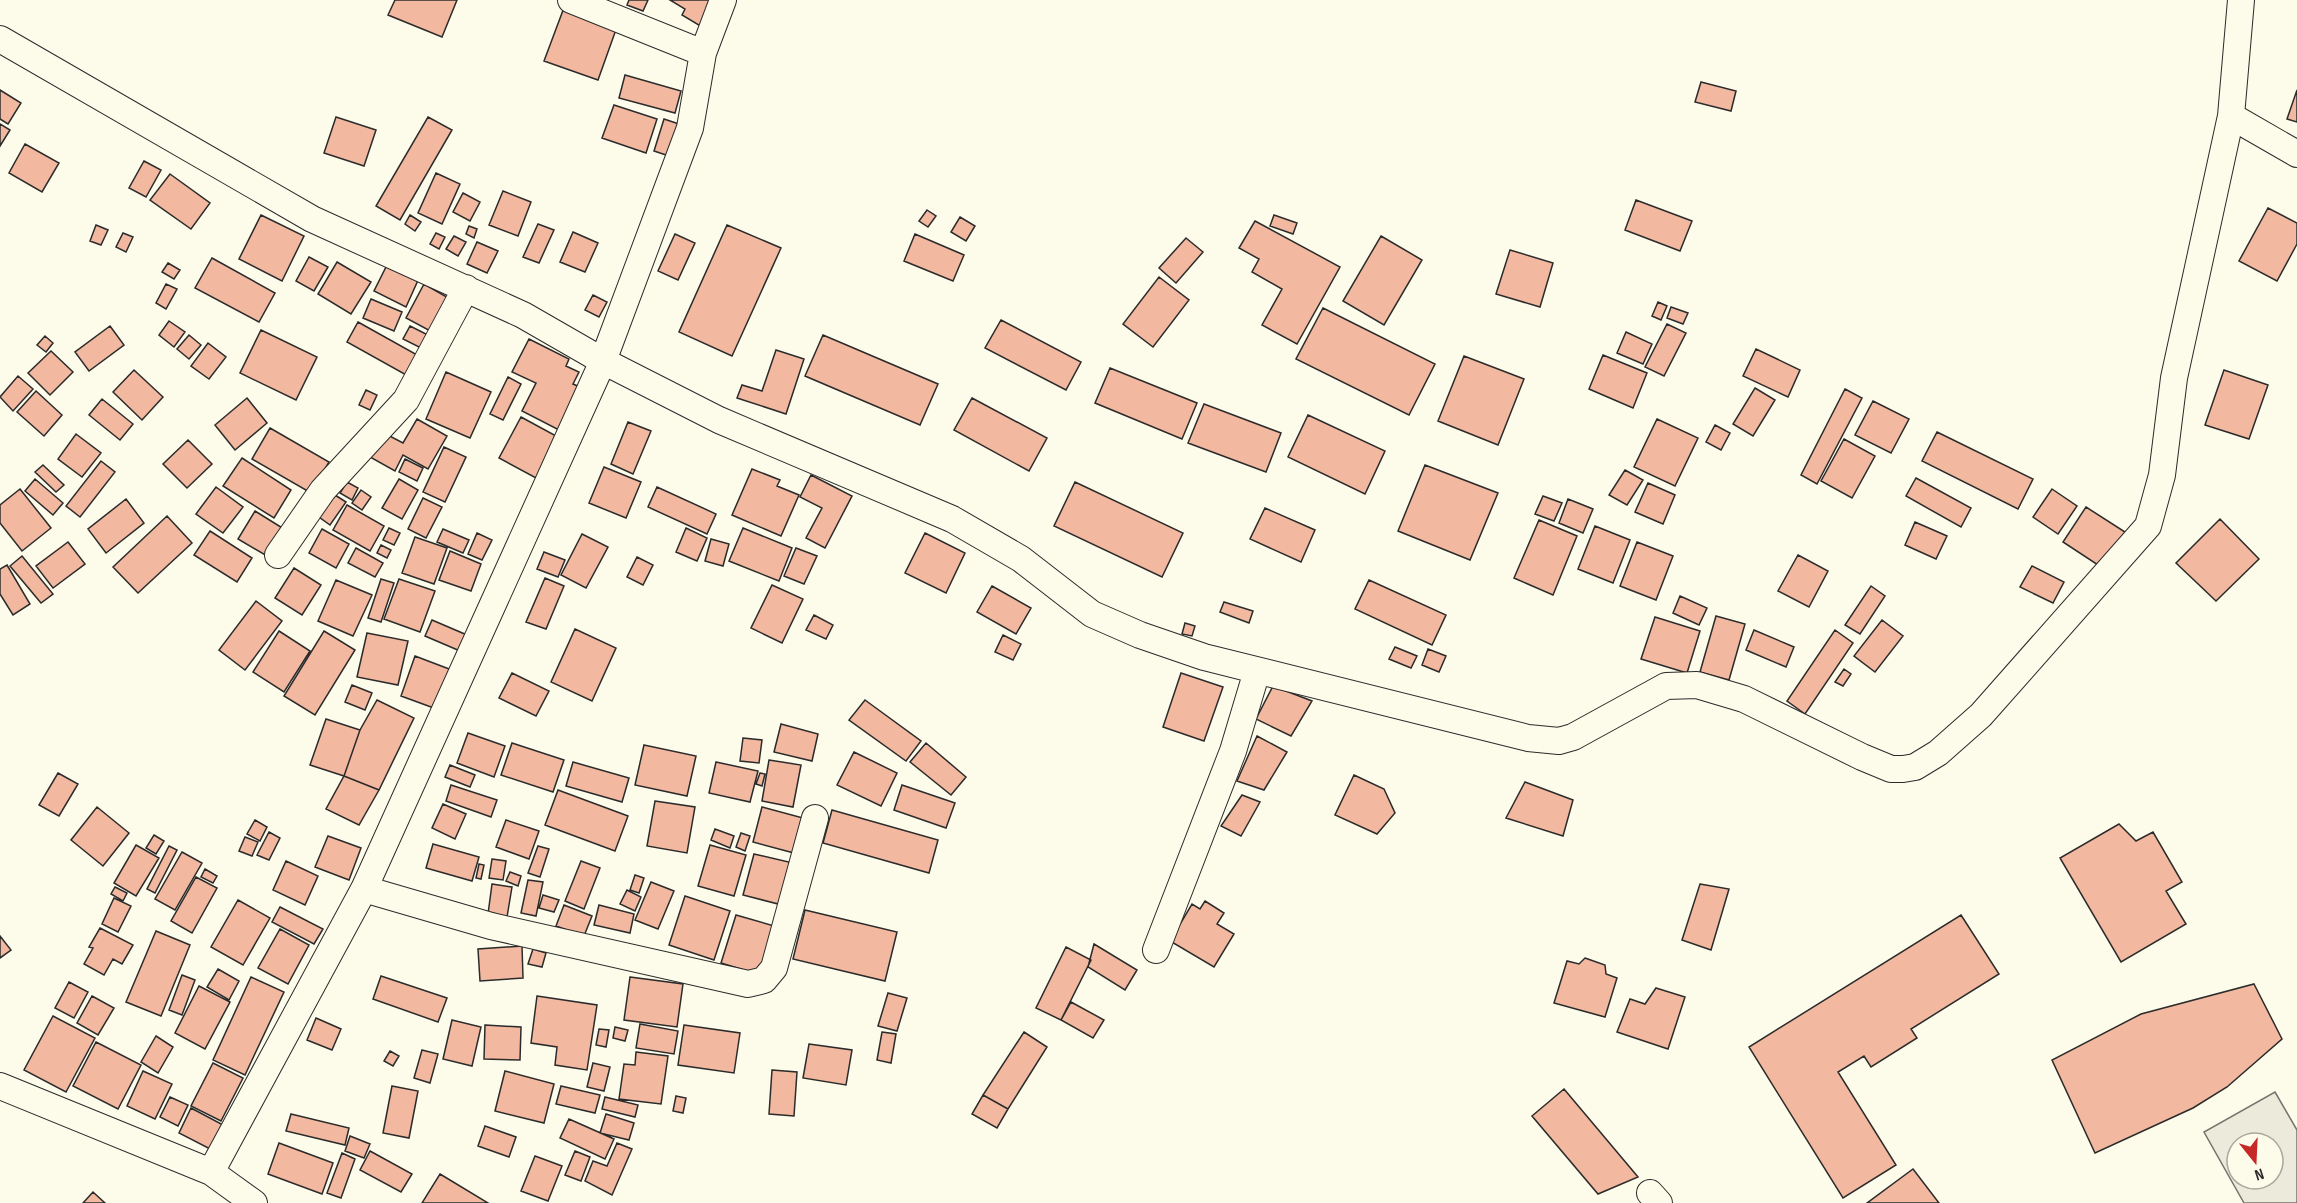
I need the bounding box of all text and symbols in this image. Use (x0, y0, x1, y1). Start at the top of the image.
north arrow (2225, 1131, 2285, 1191)
text: N (2252, 1163, 2266, 1184)

